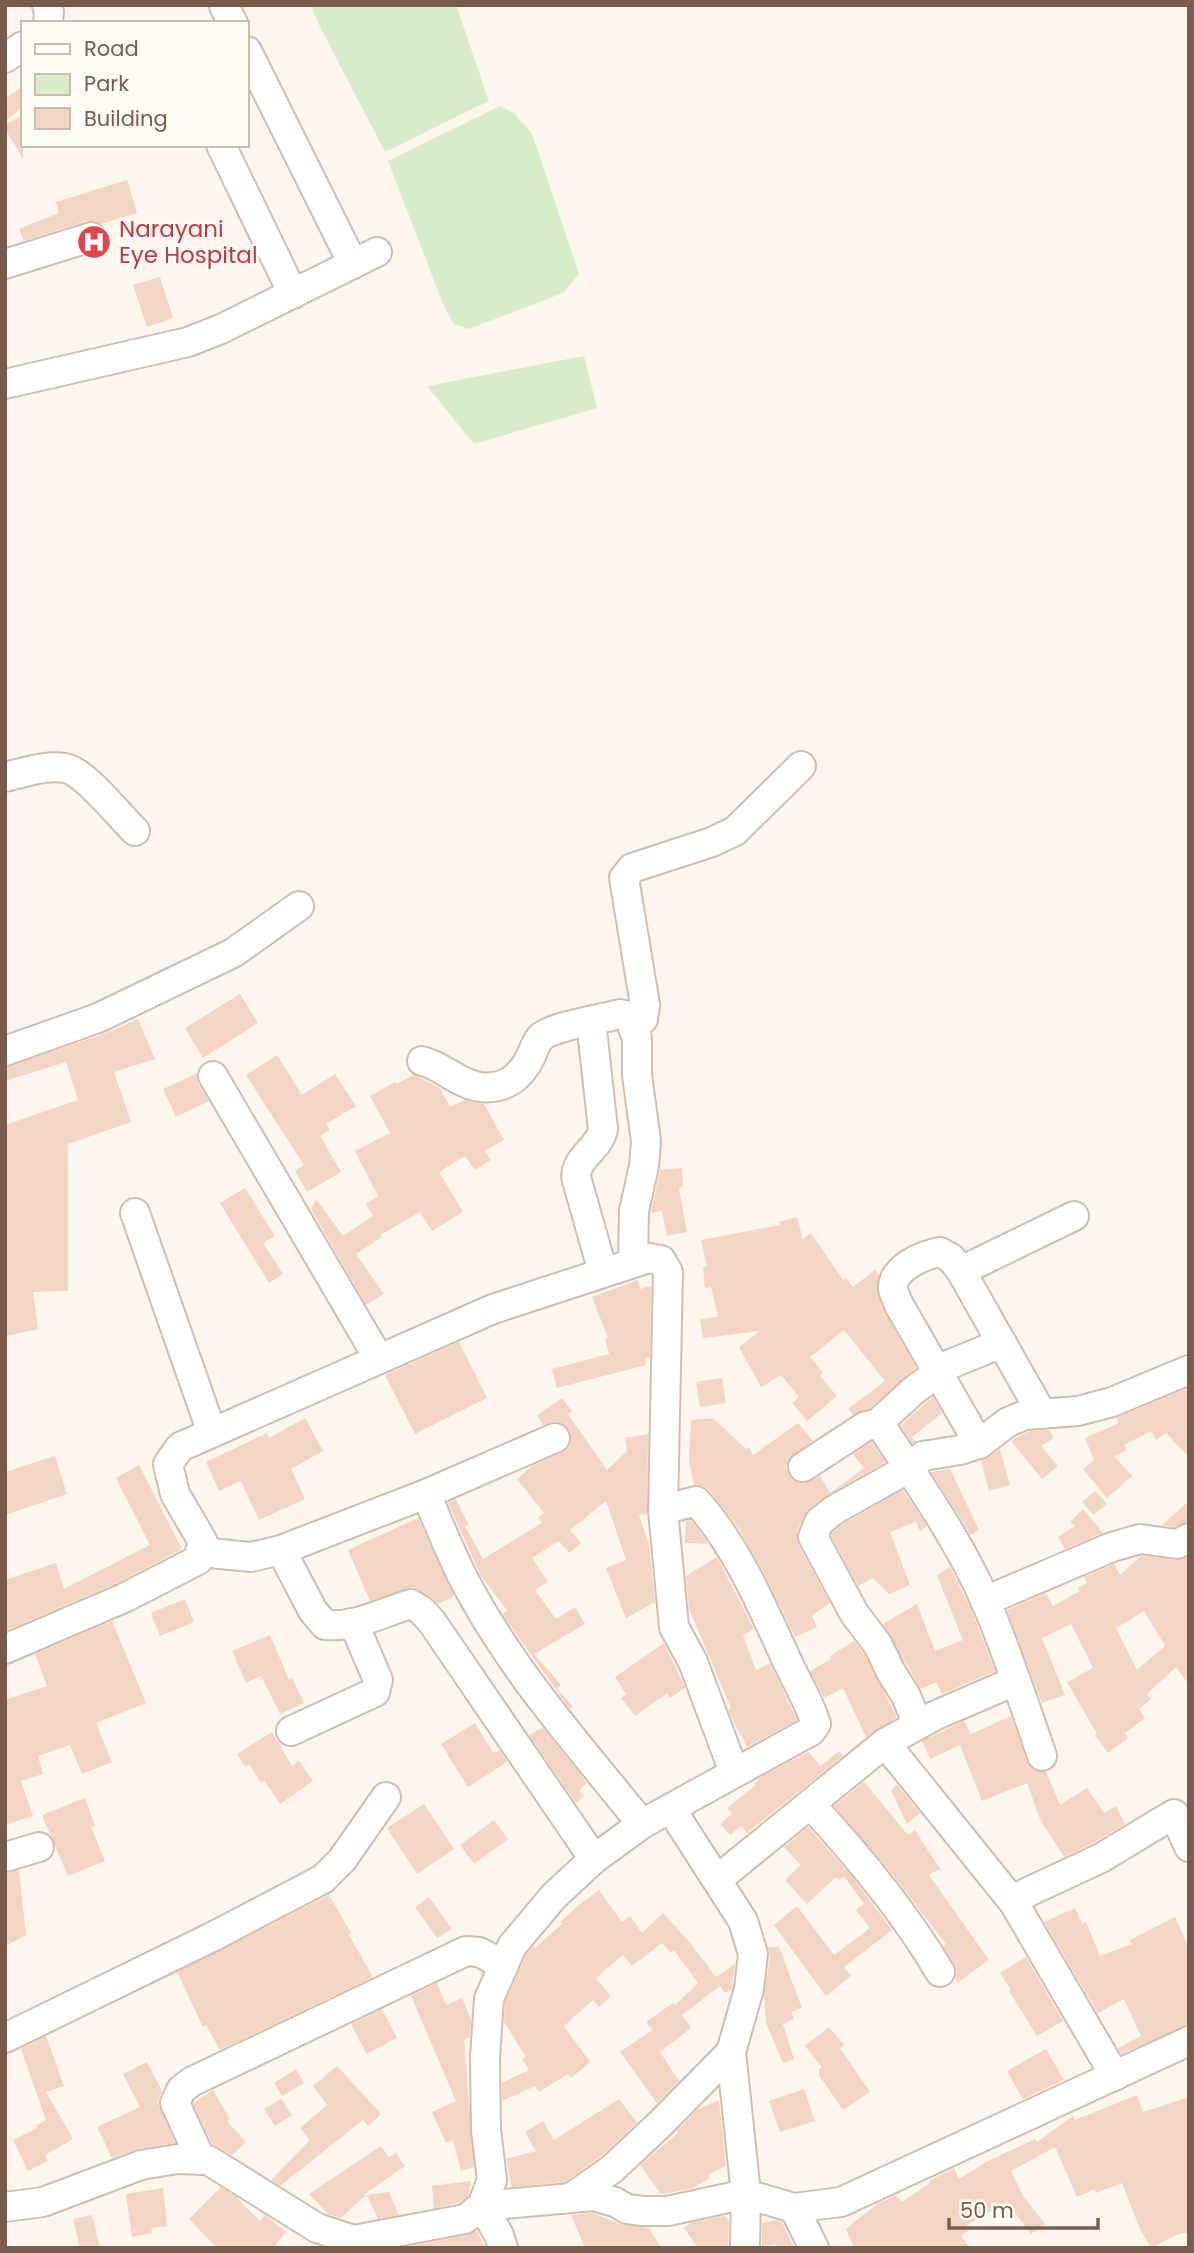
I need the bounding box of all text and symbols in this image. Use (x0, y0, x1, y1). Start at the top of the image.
legend (21, 21, 248, 147)
text: Road (84, 34, 139, 63)
text: Park (84, 69, 129, 98)
text: Building (84, 104, 168, 133)
place label: Narayani Eye Hospital (119, 213, 258, 271)
hospital icon: Narayani Eye Hospital (75, 223, 113, 261)
scale bar (949, 2186, 1098, 2230)
text: 50 m (960, 2196, 1014, 2225)

